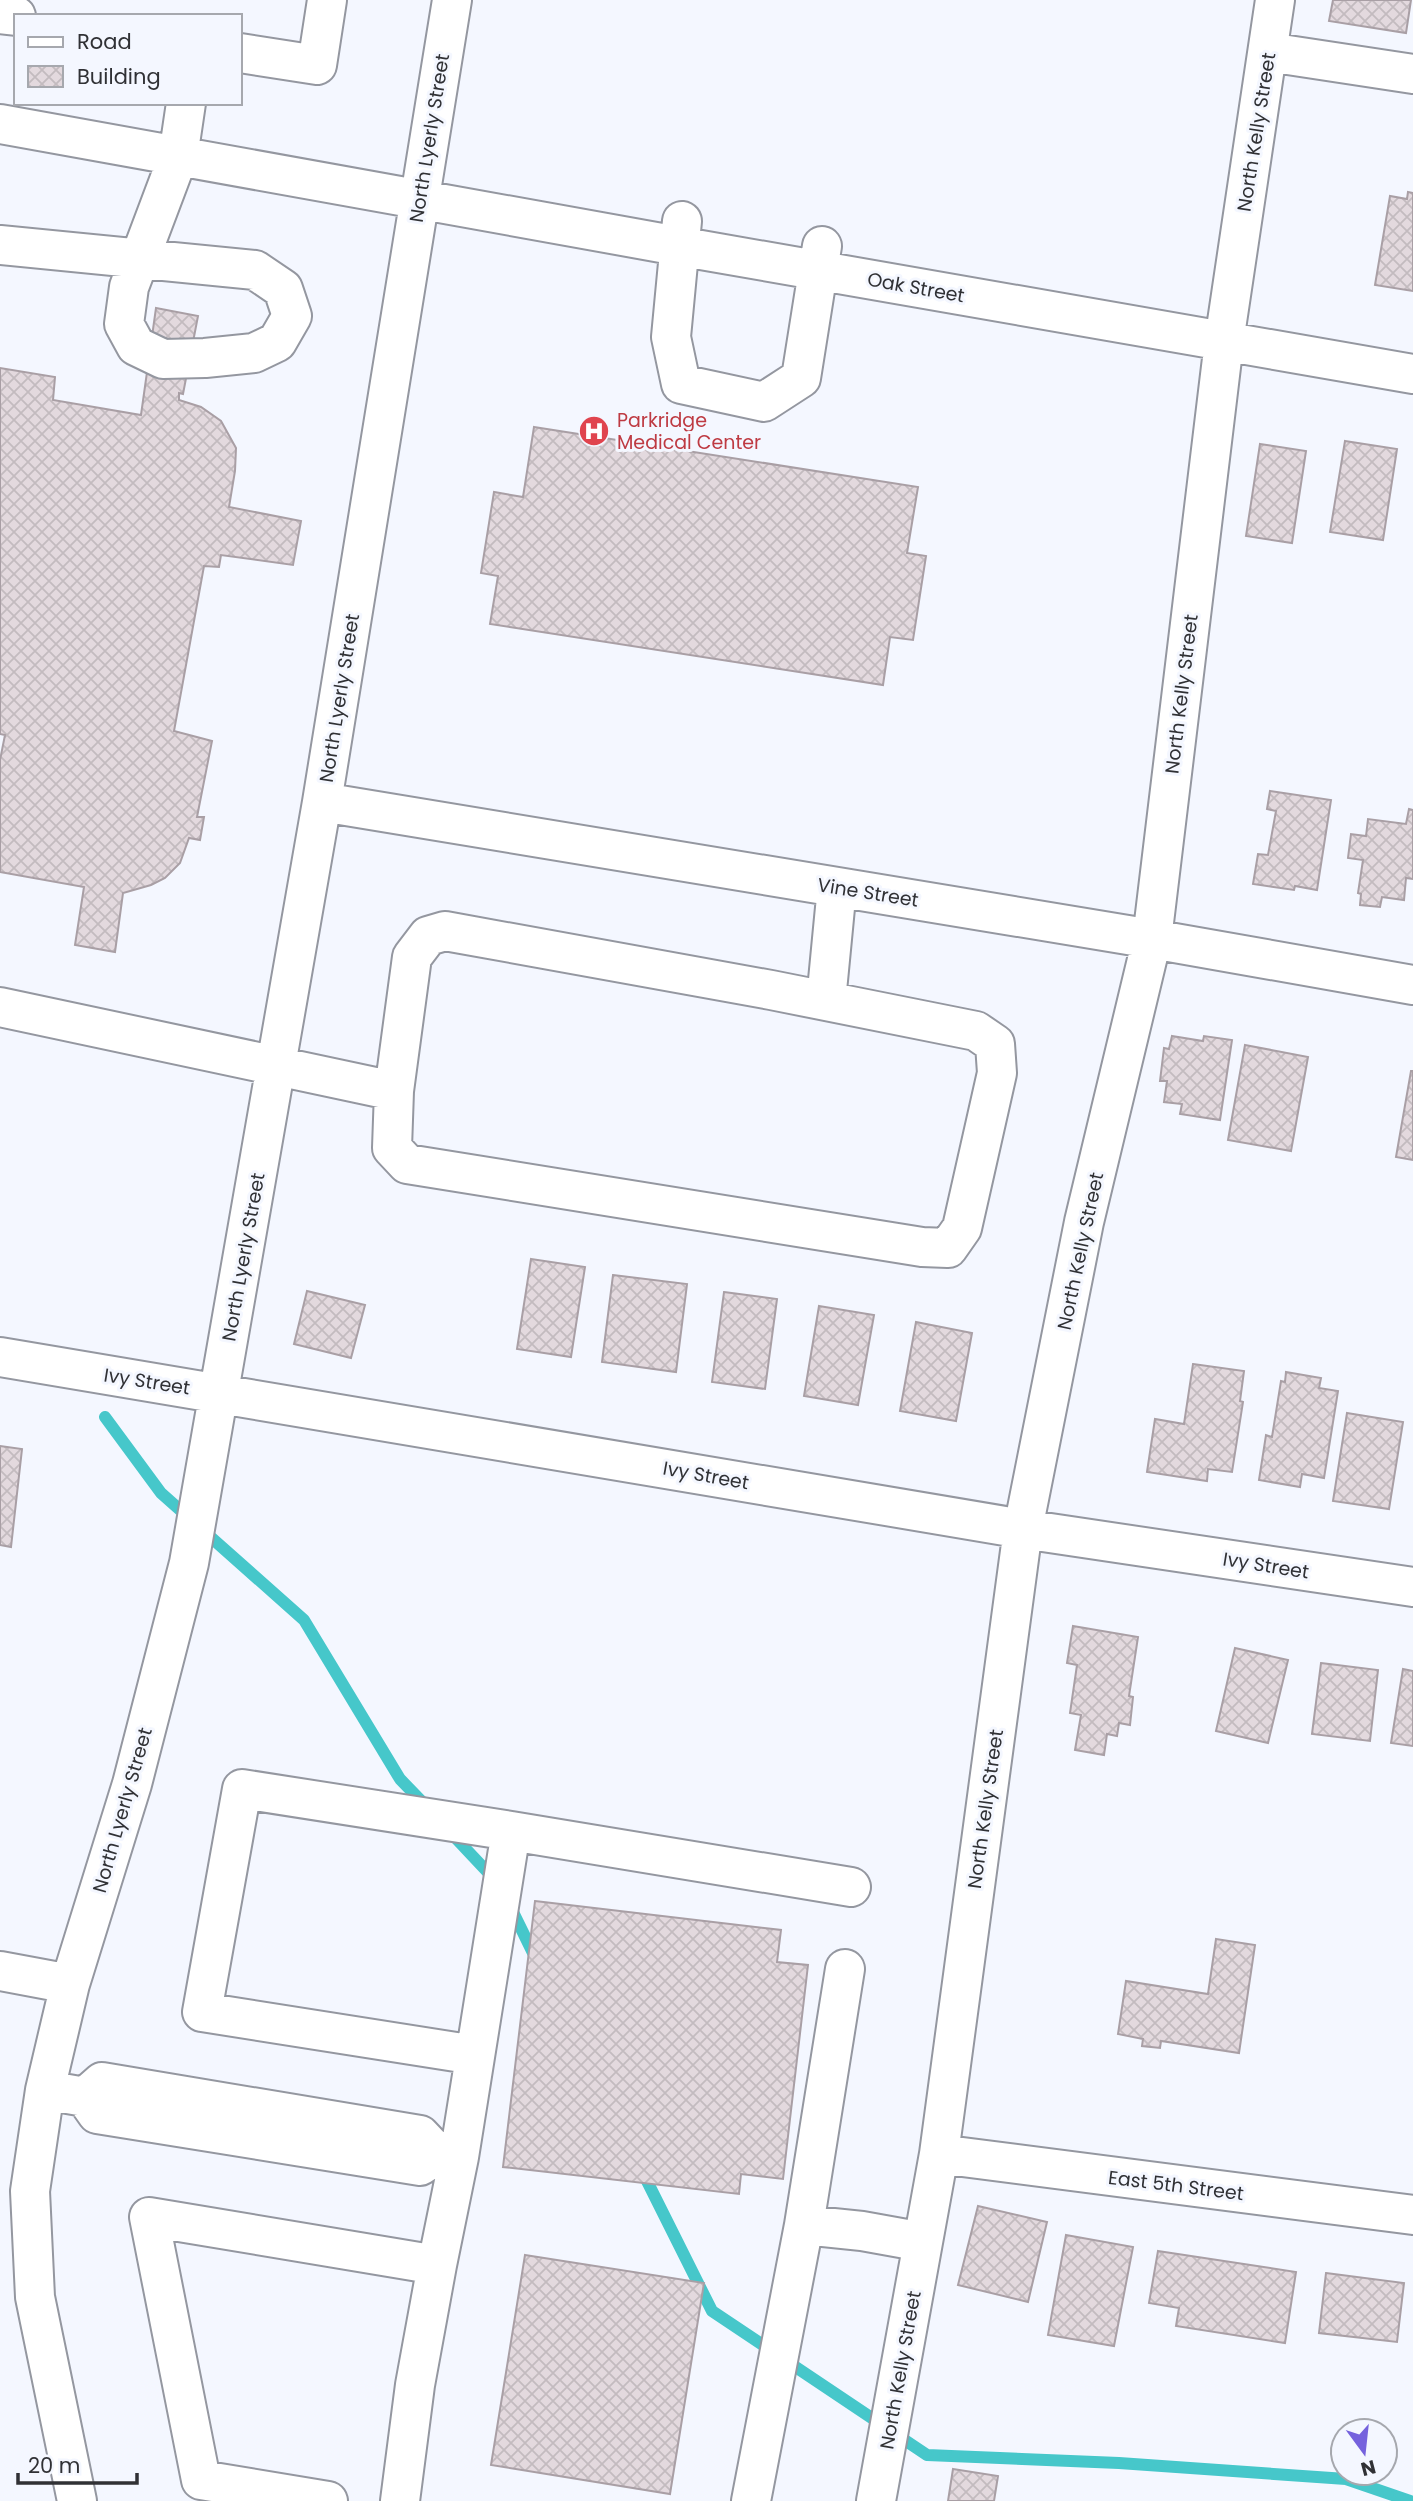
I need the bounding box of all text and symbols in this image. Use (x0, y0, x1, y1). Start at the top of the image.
legend (14, 14, 242, 105)
text: Road (77, 27, 132, 56)
street label: North Kelly Street (1231, 51, 1282, 214)
street label: North Lyerly Street (403, 52, 456, 224)
text: Building (77, 62, 161, 91)
street label: Oak Street (865, 266, 967, 309)
place label: Parkridge Medical Center (617, 407, 761, 456)
hospital icon: Parkridge Medical Center (577, 414, 611, 448)
street label: North Lyerly Street (313, 612, 366, 784)
street label: North Kelly Street (1158, 613, 1205, 775)
street label: Vine Street (815, 871, 921, 914)
street label: North Kelly Street (1051, 1170, 1110, 1332)
street label: North Lyerly Street (215, 1171, 272, 1343)
street label: Ivy Street (102, 1361, 192, 1402)
street label: Ivy Street (661, 1455, 751, 1496)
street label: Ivy Street (1221, 1545, 1311, 1586)
street label: North Lyerly Street (86, 1724, 159, 1896)
street label: North Kelly Street (961, 1728, 1010, 1891)
street label: East 5th Street (1107, 2164, 1245, 2207)
street label: North Kelly Street (873, 2289, 928, 2452)
north arrow (1329, 2417, 1399, 2487)
scale bar (18, 2442, 136, 2486)
text: 20 m (28, 2451, 81, 2480)
text: N (1358, 2453, 1379, 2483)

